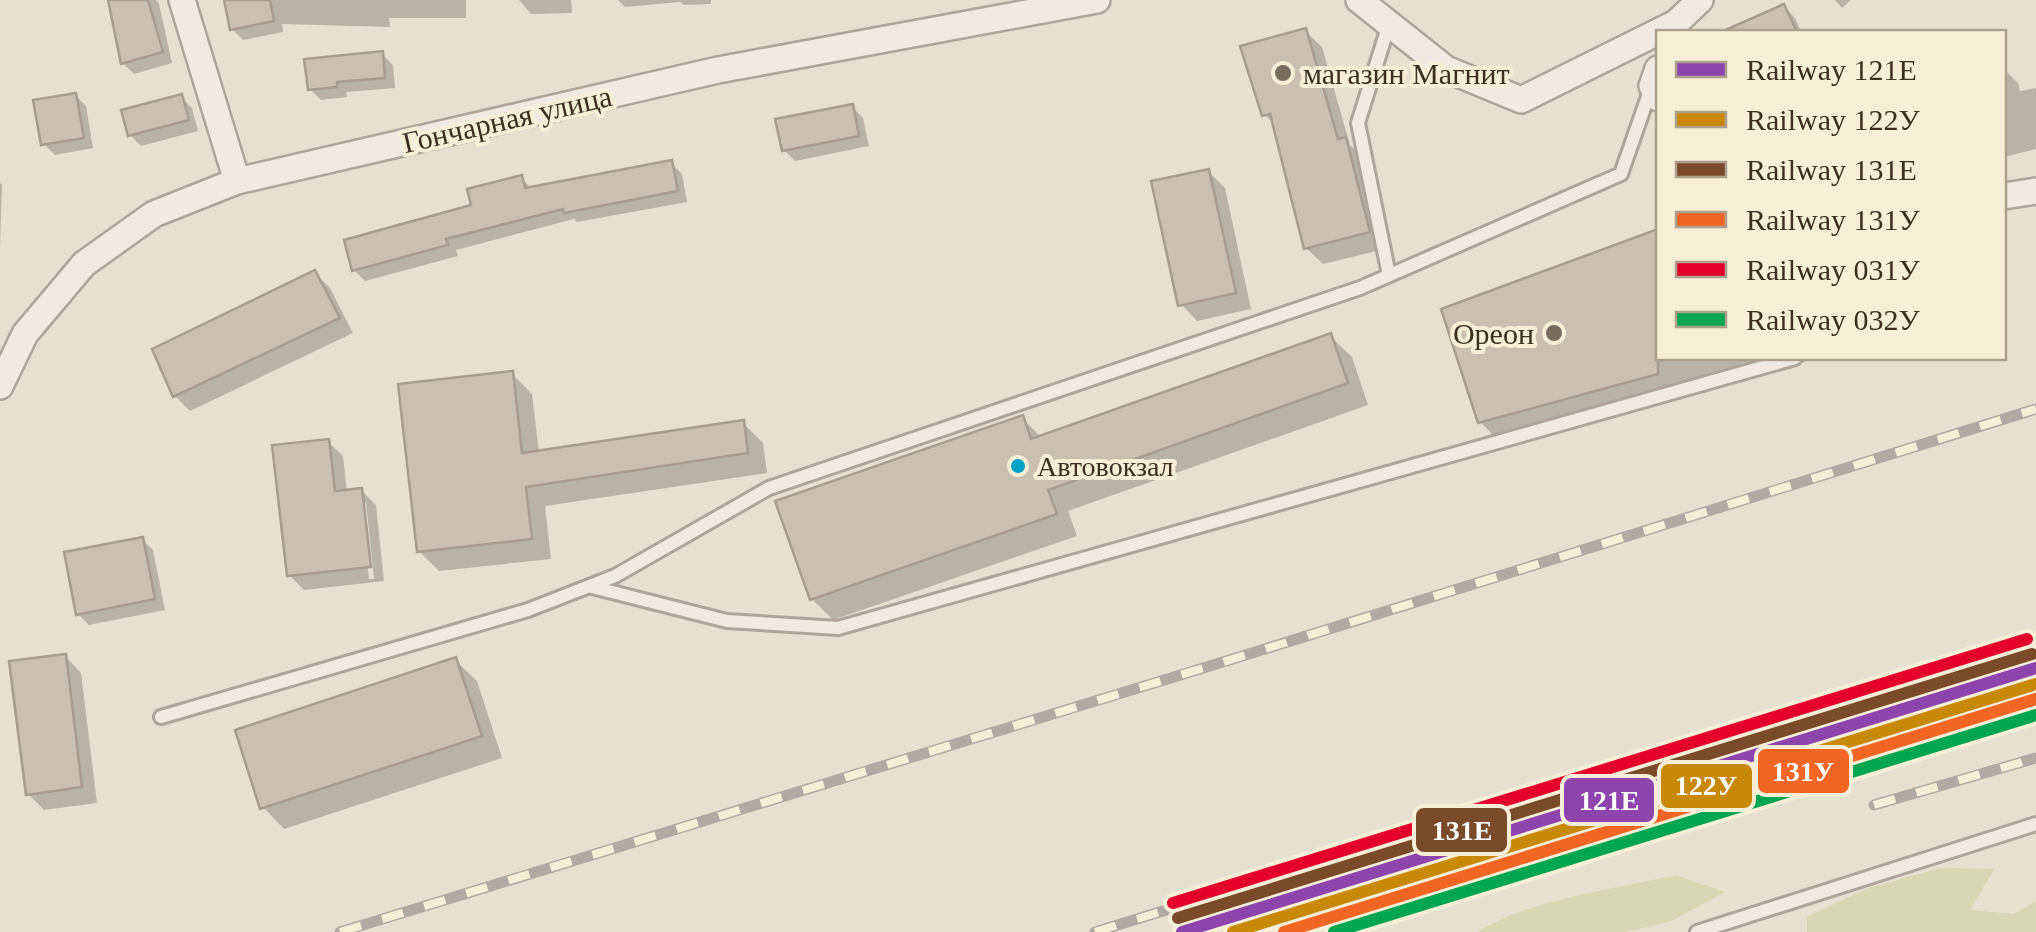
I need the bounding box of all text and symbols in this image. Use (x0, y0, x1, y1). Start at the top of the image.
legend (1656, 30, 2006, 360)
text: Railway 121Е (1746, 53, 1917, 86)
place label: магазин Магнит (1303, 57, 1510, 90)
marker: магазин Магнит (1272, 62, 1294, 84)
street label: Гончарная улица (399, 79, 615, 159)
text: Railway 122У (1746, 103, 1920, 136)
text: Railway 131Е (1746, 153, 1917, 186)
text: Railway 131У (1746, 203, 1920, 236)
text: Railway 031У (1746, 253, 1920, 286)
text: Railway 032У (1746, 303, 1920, 336)
place label: Ореон (1453, 317, 1534, 350)
marker: Ореон (1543, 322, 1565, 344)
place label: Автовокзал (1037, 451, 1174, 482)
marker: Автовокзал (1008, 456, 1028, 476)
line badge: 131У (1756, 747, 1851, 795)
text: 131У (1772, 756, 1834, 787)
line badge: 122У (1659, 762, 1754, 810)
text: 122У (1675, 770, 1737, 801)
line badge: 121Е (1562, 776, 1656, 824)
text: 121Е (1579, 785, 1639, 816)
line badge: 131Е (1414, 806, 1509, 854)
text: 131Е (1432, 815, 1492, 846)

